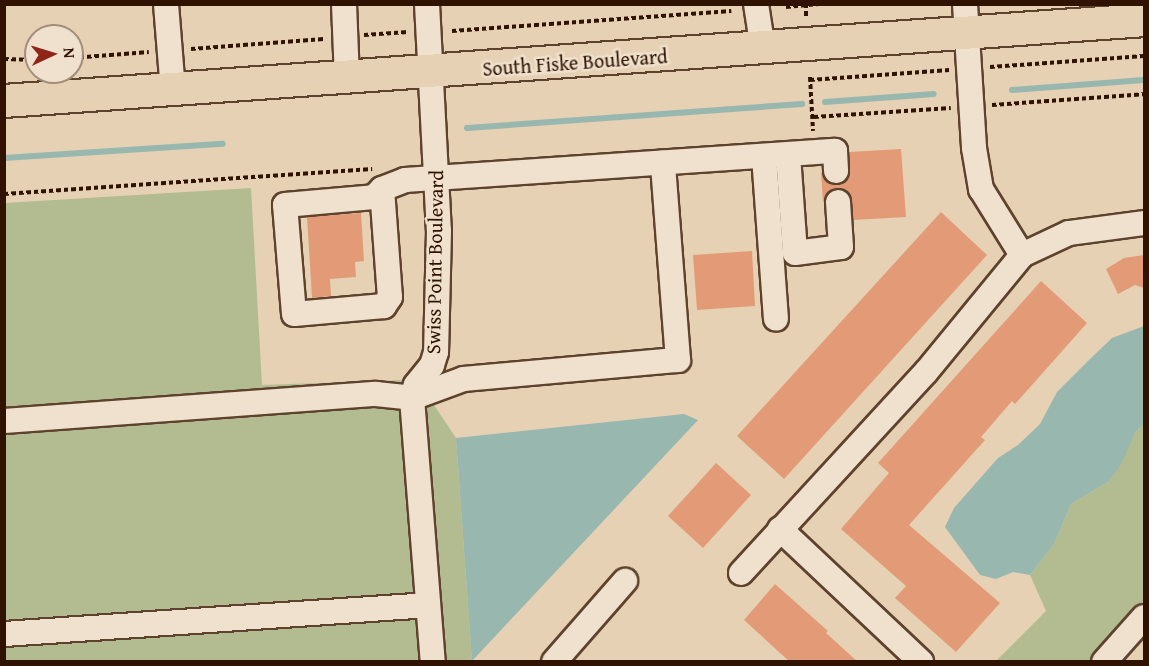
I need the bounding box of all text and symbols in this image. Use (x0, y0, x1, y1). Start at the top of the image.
north arrow (24, 24, 84, 84)
street label: South Fiske Boulevard (482, 44, 668, 80)
text: N (58, 47, 82, 59)
street label: Swiss Point Boulevard (420, 170, 448, 354)

